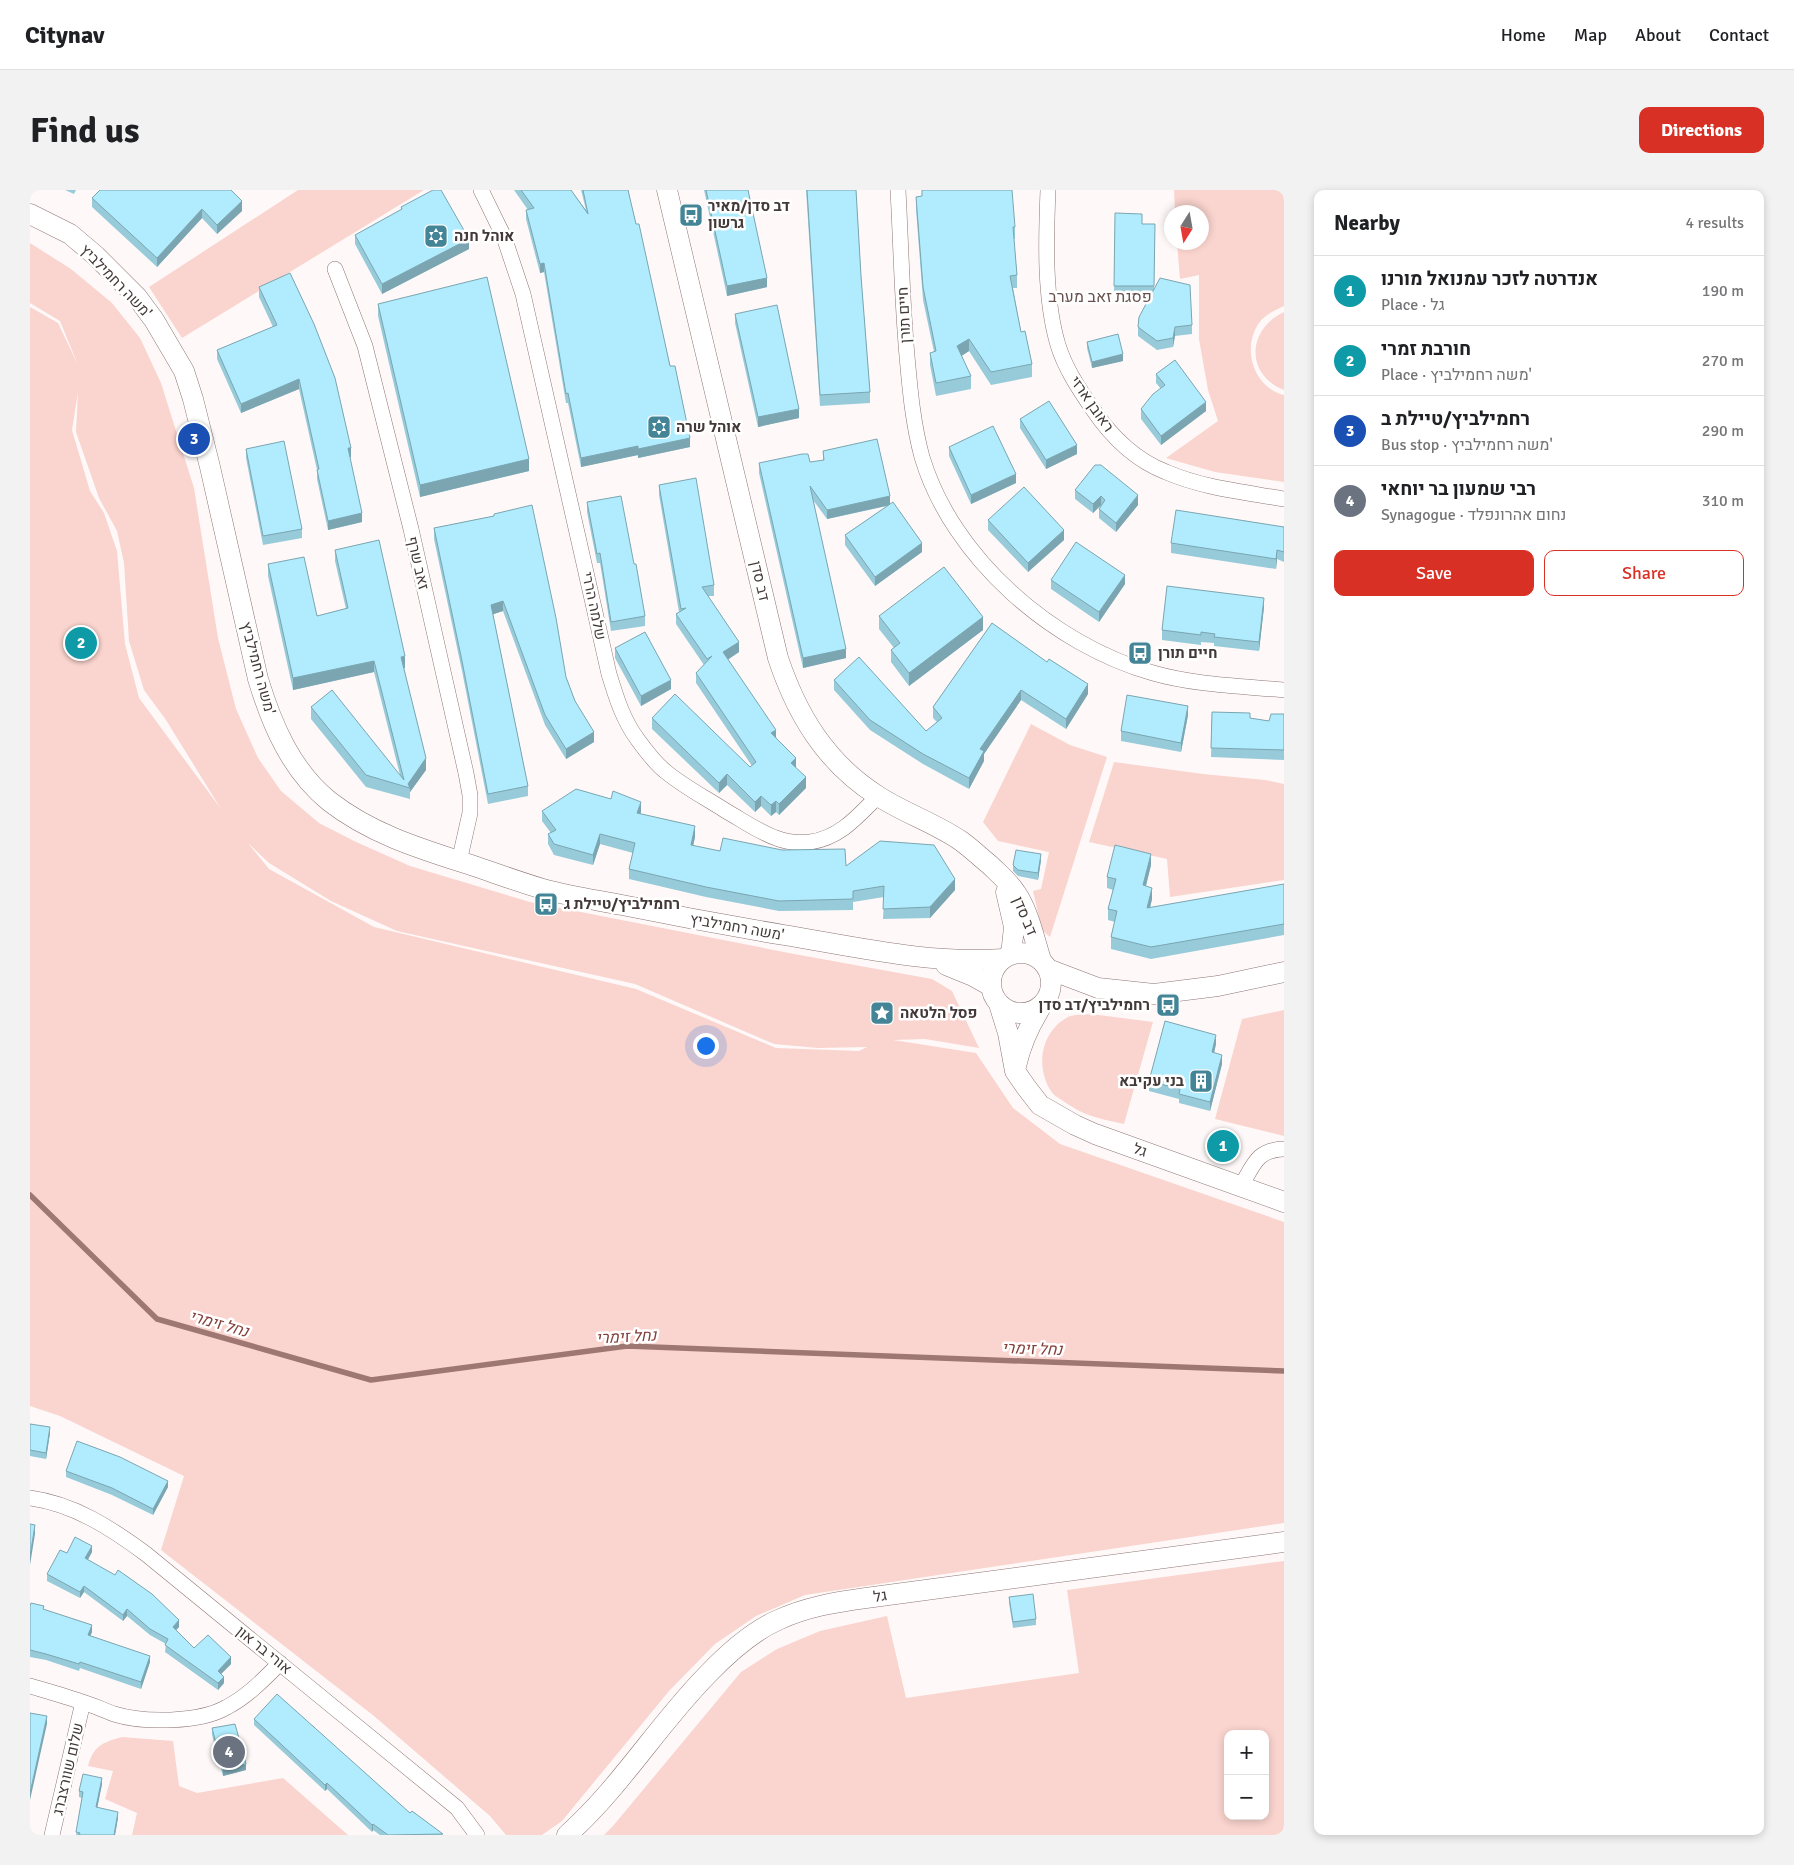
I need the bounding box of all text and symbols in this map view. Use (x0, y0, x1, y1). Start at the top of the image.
text: Citynav (25, 20, 104, 50)
text: Home (1501, 24, 1546, 46)
text: Map (1574, 24, 1607, 46)
text: About (1635, 24, 1681, 46)
text: Contact (1709, 24, 1769, 46)
button: Directions (1639, 107, 1764, 153)
text: Find us (30, 109, 140, 152)
place label: דב סדן/מאיר גרשון (708, 197, 790, 232)
bus stop icon: דב סדן/מאיר גרשון (678, 202, 704, 228)
north arrow (1164, 205, 1209, 250)
text: Nearby (1334, 210, 1400, 236)
text: 4 results (1685, 213, 1744, 233)
synagogue icon: אוהל חנה (423, 223, 449, 249)
place label: אוהל חנה (454, 227, 514, 245)
street label: משה רחמילביץ' (76, 240, 156, 322)
text: אנדרטה לזכר עמנואל מורנו (1381, 267, 1598, 291)
text: 1 (1346, 281, 1354, 301)
text: 190 m (1702, 281, 1744, 301)
street label: חיים תורן (894, 286, 914, 344)
district label: פסגת זאב מערב (1048, 287, 1152, 307)
text: Place · גל (1381, 295, 1445, 315)
text: חורבת זמרי (1381, 337, 1471, 361)
text: 2 (1346, 351, 1354, 371)
text: 270 m (1702, 351, 1744, 371)
text: Place · משה רחמילביץ' (1381, 365, 1532, 385)
street label: ראובן ארזי (1066, 373, 1118, 435)
text: רחמילביץ/טיילת ב (1381, 407, 1530, 431)
synagogue icon: אוהל שרה (646, 414, 672, 440)
place label: אוהל שרה (676, 418, 741, 436)
pin: 3 (178, 420, 210, 458)
text: 3 (1346, 421, 1354, 441)
text: 290 m (1702, 421, 1744, 441)
text: Bus stop · משה רחמילביץ' (1381, 435, 1553, 455)
text: רבי שמעון בר יוחאי (1381, 477, 1536, 501)
text: 4 (1346, 491, 1354, 511)
text: 310 m (1702, 491, 1744, 511)
text: Synagogue · נחום אהרונפלד (1381, 505, 1566, 525)
street label: זאב שרף (403, 535, 433, 591)
button: Save (1334, 550, 1534, 596)
button: Share (1544, 550, 1744, 596)
street label: דב סדן (747, 559, 773, 603)
street label: שלמה הררי (578, 570, 610, 642)
street label: משה רחמילביץ' (237, 620, 279, 716)
pin: 2 (65, 624, 97, 662)
bus stop icon: חיים תורן (1127, 640, 1153, 666)
place label: חיים תורן (1158, 644, 1217, 662)
bus stop icon: רחמילביץ/טיילת ג (533, 891, 559, 917)
street label: דב סדן (1009, 894, 1041, 938)
place label: רחמילביץ/טיילת ג (564, 895, 680, 913)
street label: משה רחמילביץ' (689, 910, 785, 944)
bus stop icon: רחמילביץ/דב סדן (1155, 992, 1181, 1018)
place label: רחמילביץ/דב סדן (1039, 996, 1150, 1014)
place icon: פסל הלטאה (869, 1000, 895, 1026)
place label: פסל הלטאה (900, 1004, 977, 1022)
your location (693, 1033, 719, 1059)
building icon: בני עקיבא (1188, 1068, 1214, 1094)
place label: בני עקיבא (1119, 1072, 1184, 1090)
pin: 1 (1207, 1127, 1239, 1165)
street label: גל (1131, 1139, 1150, 1161)
water label: נחל זימרי (187, 1306, 252, 1342)
water label: נחל זימרי (595, 1325, 658, 1349)
water label: נחל זימרי (1001, 1338, 1064, 1360)
street label: גל (872, 1586, 888, 1606)
street label: אורי בר און (233, 1622, 295, 1678)
street label: שלום שוורצברג (49, 1721, 87, 1817)
map controls (1224, 1730, 1269, 1820)
button: + (1224, 1730, 1269, 1775)
pin: 4 (213, 1733, 245, 1771)
button: − (1224, 1775, 1269, 1820)

